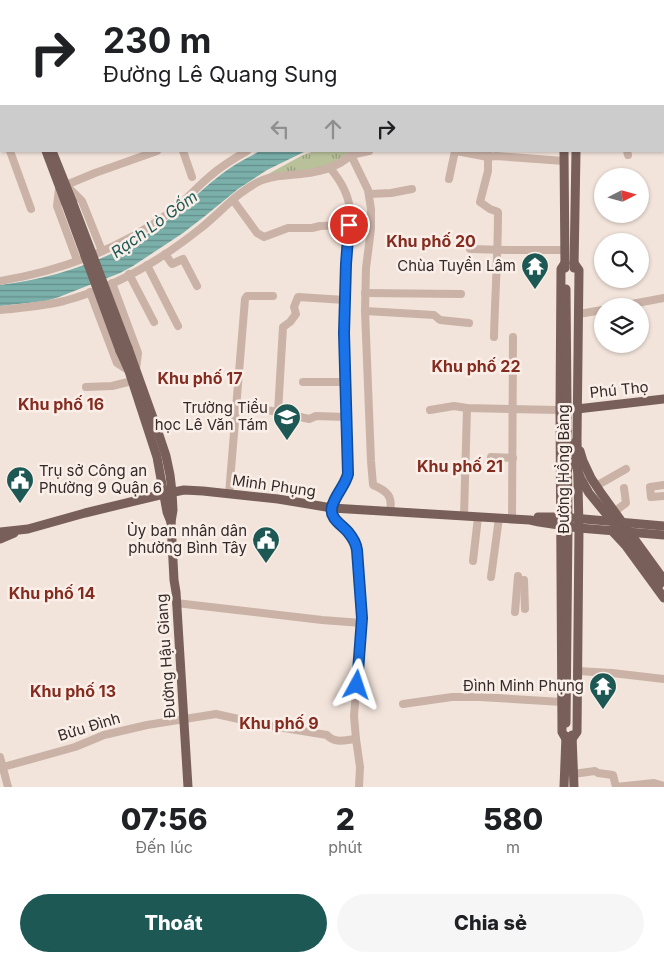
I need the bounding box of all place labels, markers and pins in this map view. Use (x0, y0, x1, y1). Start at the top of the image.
pin (328, 204, 370, 246)
temple icon: Chùa Tuyền Lâm (520, 251, 550, 290)
place label: Chùa Tuyền Lâm (397, 256, 516, 275)
place label: Trường Tiểu học Lê Văn Tám (155, 398, 268, 434)
school or university icon: Trường Tiểu học Lê Văn Tám (272, 402, 302, 441)
place label: Trụ sở Công an Phường 9 Quận 6 (39, 461, 162, 497)
public building icon: Trụ sở Công an Phường 9 Quận 6 (5, 465, 35, 504)
place label: Ủy ban nhân dân phường Bình Tây (127, 521, 248, 557)
public building icon: Ủy ban nhân dân phường Bình Tây (251, 525, 281, 564)
temple icon: Đình Minh Phụng (588, 671, 618, 710)
place label: Đình Minh Phụng (463, 676, 584, 695)

